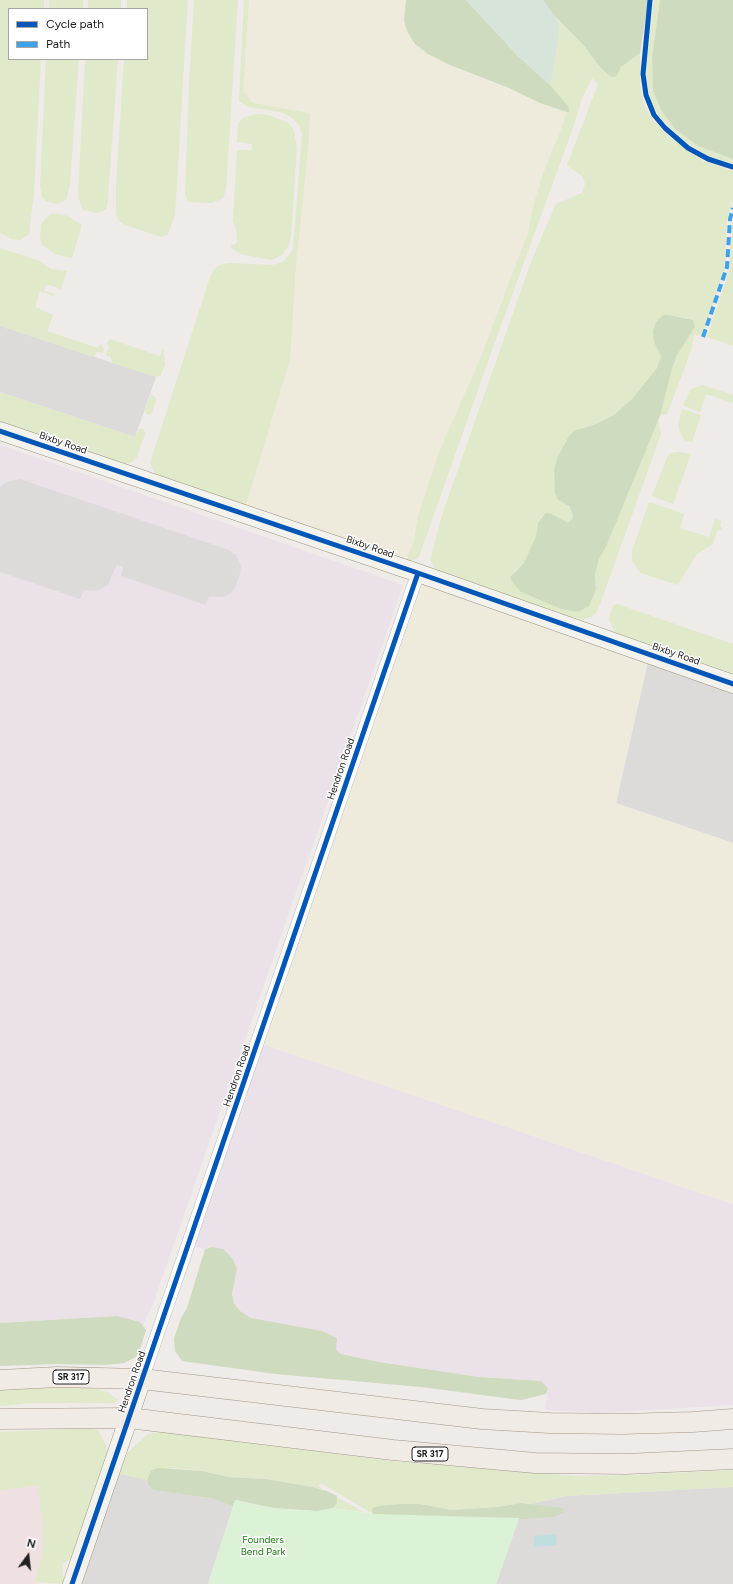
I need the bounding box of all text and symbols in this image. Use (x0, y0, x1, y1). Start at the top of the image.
legend (8, 8, 148, 60)
text: Cycle path (46, 17, 104, 31)
text: Path (46, 37, 70, 51)
street label: Bixby Road (38, 429, 88, 457)
street label: Bixby Road (345, 533, 395, 561)
street label: Bixby Road (651, 640, 701, 668)
street label: Hendron Road (325, 736, 357, 802)
street label: Hendron Road (221, 1043, 253, 1109)
street label: Hendron Road (116, 1349, 148, 1415)
road number: SR 317 (53, 1370, 89, 1384)
road number: SR 317 (412, 1447, 448, 1461)
park label: Founders Bend Park (241, 1534, 285, 1558)
north arrow (8, 1536, 48, 1576)
text: N (25, 1537, 37, 1551)

